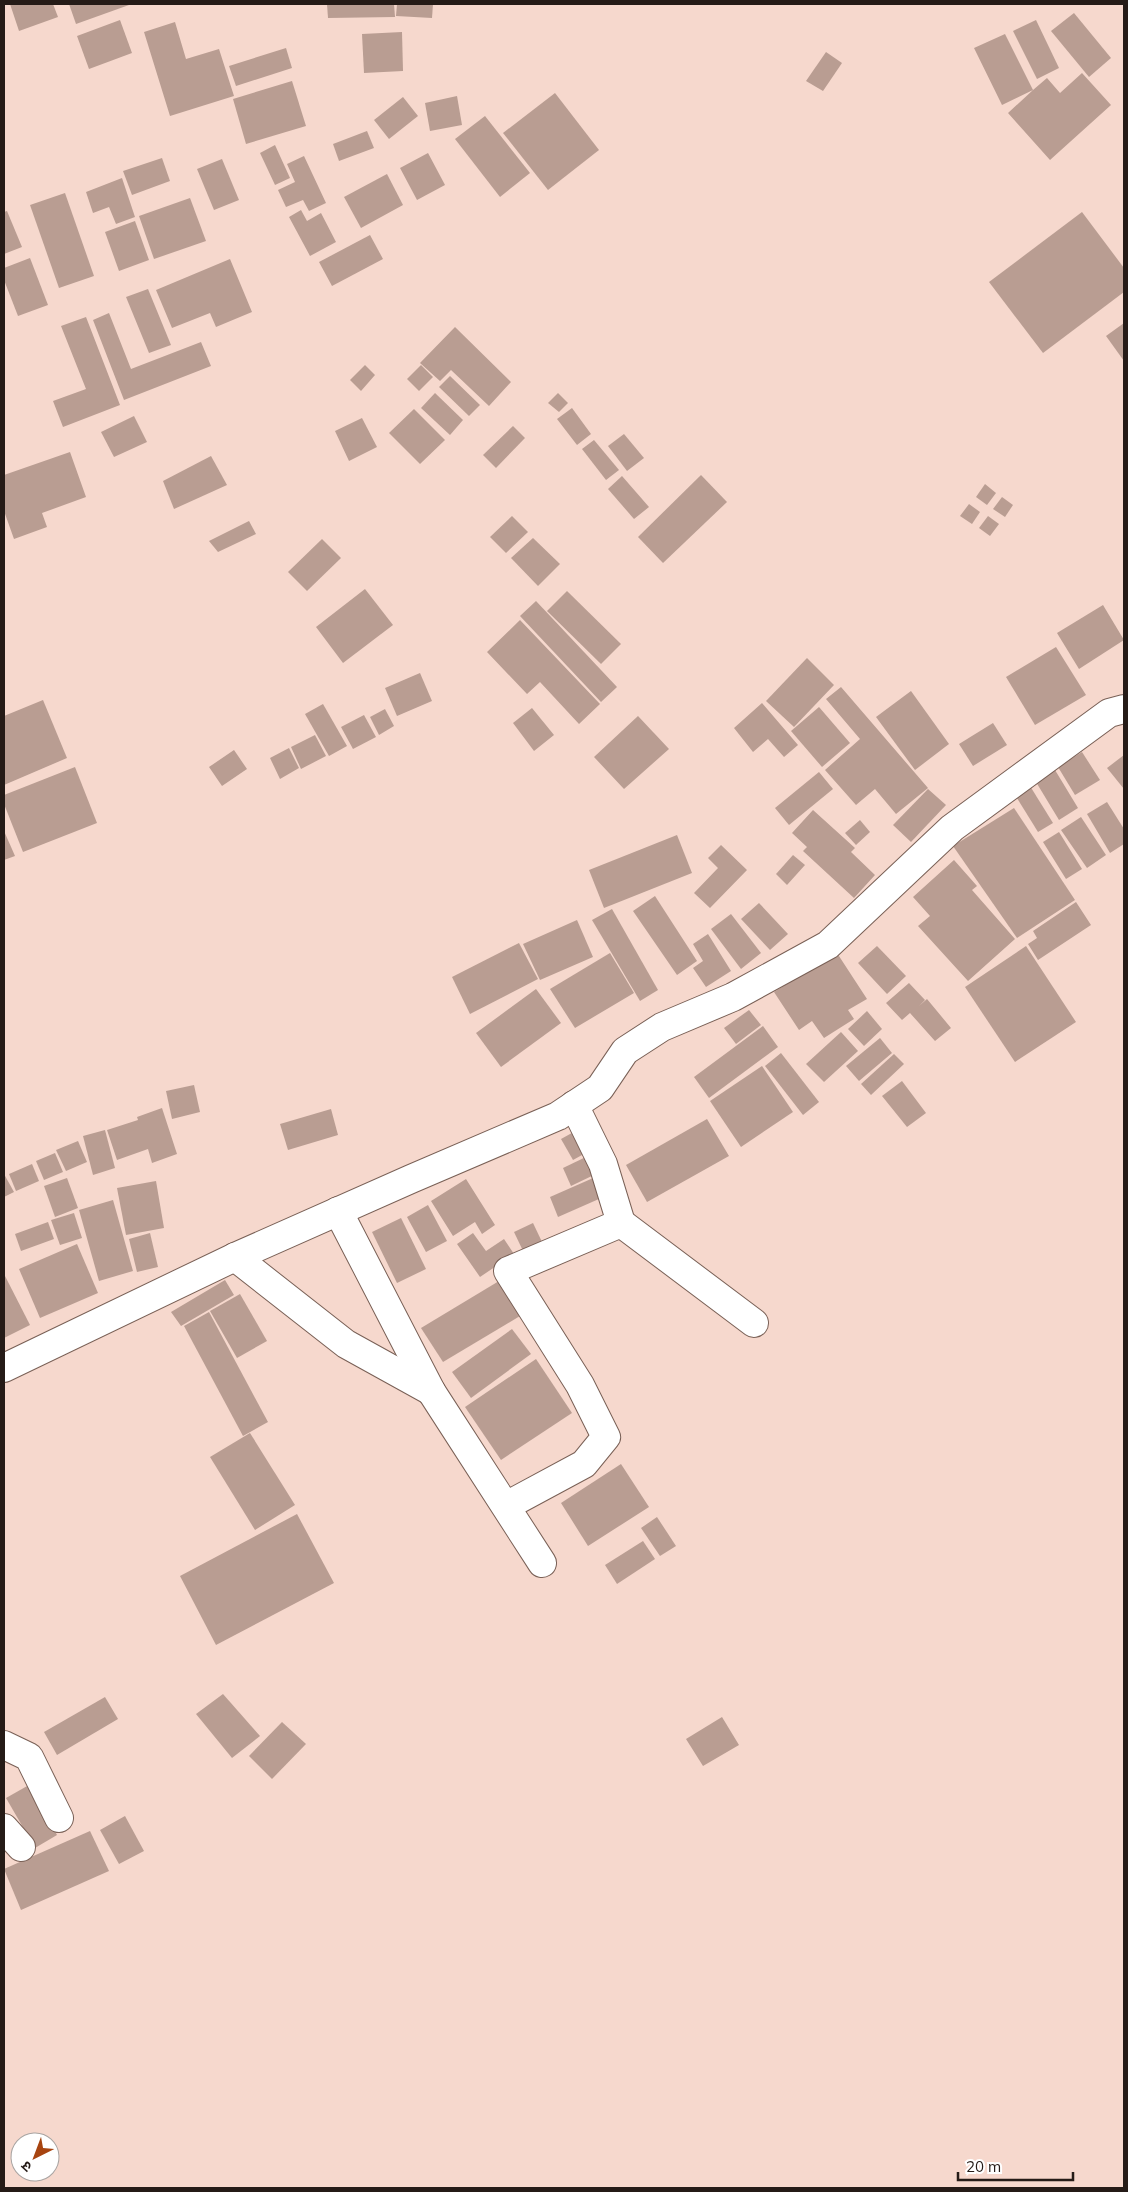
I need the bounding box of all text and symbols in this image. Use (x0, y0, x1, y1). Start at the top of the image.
north arrow (10, 2132, 60, 2182)
scale bar (958, 2150, 1073, 2182)
text: उ (17, 2157, 35, 2176)
text: 20 m (966, 2157, 1001, 2176)

